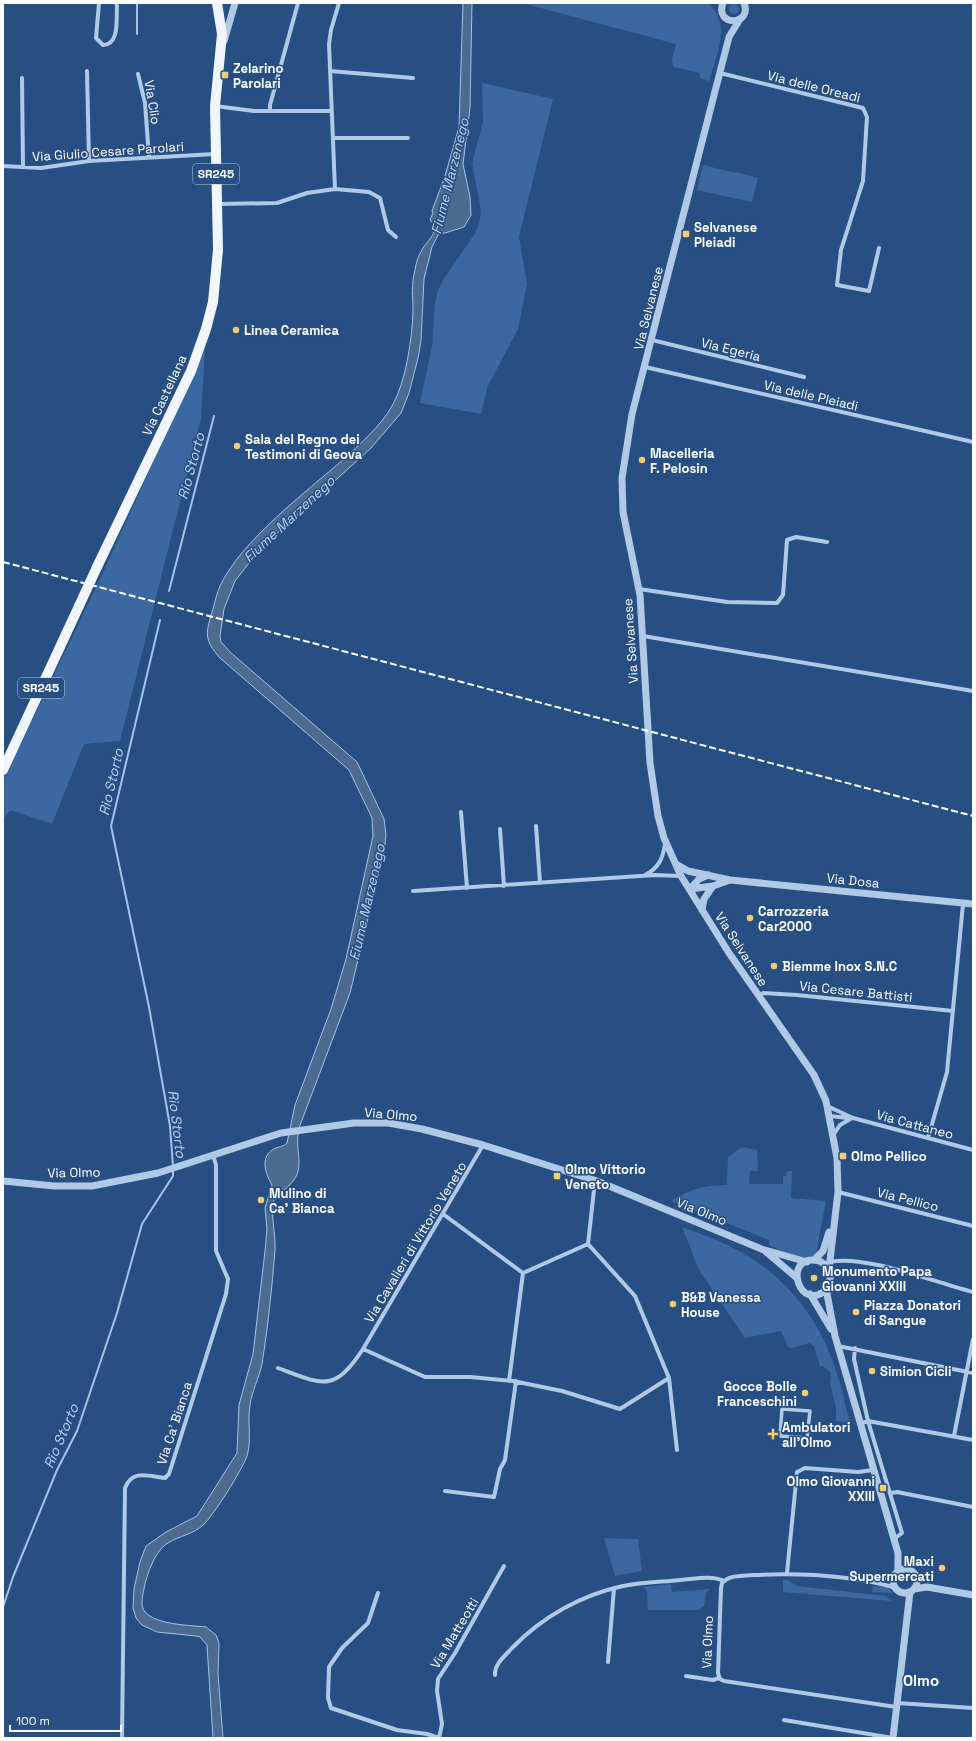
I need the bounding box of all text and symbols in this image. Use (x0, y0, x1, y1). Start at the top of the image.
place label: Zelarino Parolari (233, 60, 283, 92)
street label: Via delle Oreadi (766, 67, 862, 106)
marker: Zelarino Parolari (220, 70, 230, 80)
street label: Via Clio (141, 79, 164, 126)
water label: Fiume Marzenego (427, 116, 473, 236)
street label: Via Giulio Cesare Parolari (32, 138, 185, 165)
road number: SR245 (193, 164, 239, 184)
place label: Selvanese Pleiadi (694, 219, 757, 251)
marker: Selvanese Pleiadi (681, 229, 691, 239)
street label: Via Selvanese (630, 265, 667, 352)
place label: Linea Ceramica (244, 322, 339, 339)
marker: Linea Ceramica (231, 325, 241, 335)
street label: Via Egeria (699, 334, 763, 365)
street label: Via Castellana (138, 352, 191, 438)
street label: Via delle Pleiadi (762, 376, 860, 415)
water label: Rio Storto (174, 430, 209, 501)
place label: Sala del Regno dei Testimoni di Geova (245, 431, 363, 463)
marker: Sala del Regno dei Testimoni di Geova (232, 441, 242, 451)
place label: Macelleria F. Pelosin (650, 445, 715, 477)
marker: Macelleria F. Pelosin (637, 455, 647, 465)
water label: Fiume Marzenego (239, 472, 339, 566)
street label: Via Selvanese (619, 598, 642, 684)
road number: SR245 (18, 678, 64, 698)
water label: Rio Storto (95, 746, 128, 817)
water label: Fiume Marzenego (345, 842, 389, 962)
street label: Via Dosa (826, 869, 881, 892)
place label: Carrozzeria Car2000 (758, 903, 829, 935)
street label: Via Selvanese (711, 909, 772, 990)
marker: Carrozzeria Car2000 (745, 913, 755, 923)
place label: Biemme Inox S.N.C (782, 958, 897, 975)
marker: Biemme Inox S.N.C (769, 961, 779, 971)
street label: Via Cesare Battisti (799, 977, 913, 1006)
water label: Rio Storto (164, 1089, 190, 1159)
street label: Via Olmo (364, 1104, 418, 1125)
street label: Via Cattaneo (874, 1106, 955, 1143)
place label: Olmo Pellico (851, 1148, 927, 1165)
marker: Olmo Pellico (838, 1151, 848, 1161)
street label: Via Cavalieri di Vittorio Veneto (360, 1159, 470, 1326)
place label: Olmo Vittorio Veneto (565, 1161, 646, 1193)
street label: Via Olmo (47, 1164, 101, 1181)
marker: Olmo Vittorio Veneto (552, 1171, 562, 1181)
street label: Via Pellico (875, 1184, 940, 1215)
place label: Mulino di Ca’ Bianca (269, 1185, 335, 1217)
street label: Via Olmo (674, 1194, 730, 1229)
marker: Mulino di Ca’ Bianca (256, 1195, 266, 1205)
place label: Monumento Papa Giovanni XXIII (822, 1263, 932, 1295)
marker: Monumento Papa Giovanni XXIII (809, 1273, 819, 1283)
place label: B&B Vanessa House (681, 1289, 761, 1321)
place label: Piazza Donatori di Sangue (864, 1297, 961, 1329)
marker: B&B Vanessa House (668, 1299, 678, 1309)
marker: Piazza Donatori di Sangue (851, 1307, 861, 1317)
place label: Simion Cicli (880, 1363, 952, 1380)
marker: Simion Cicli (867, 1366, 877, 1376)
place label: Gocce Bolle Franceschini (717, 1378, 797, 1410)
street label: Via Ca' Bianca (153, 1379, 196, 1467)
marker: Gocce Bolle Franceschini (800, 1388, 810, 1398)
water label: Rio Storto (39, 1401, 83, 1471)
place label: Ambulatori all'Olmo (782, 1419, 850, 1451)
marker: Ambulatori all'Olmo (767, 1428, 779, 1440)
place label: Olmo Giovanni XXIII (787, 1473, 875, 1505)
marker: Olmo Giovanni XXIII (878, 1483, 888, 1493)
place label: Maxi Supermercati (850, 1553, 934, 1585)
marker: Maxi Supermercati (937, 1563, 947, 1573)
street label: Via Matteotti (427, 1595, 482, 1672)
street label: Via Olmo (698, 1615, 717, 1669)
district label: Olmo (903, 1671, 939, 1690)
scale bar (10, 1707, 121, 1733)
text: 100 m (16, 1713, 50, 1729)

